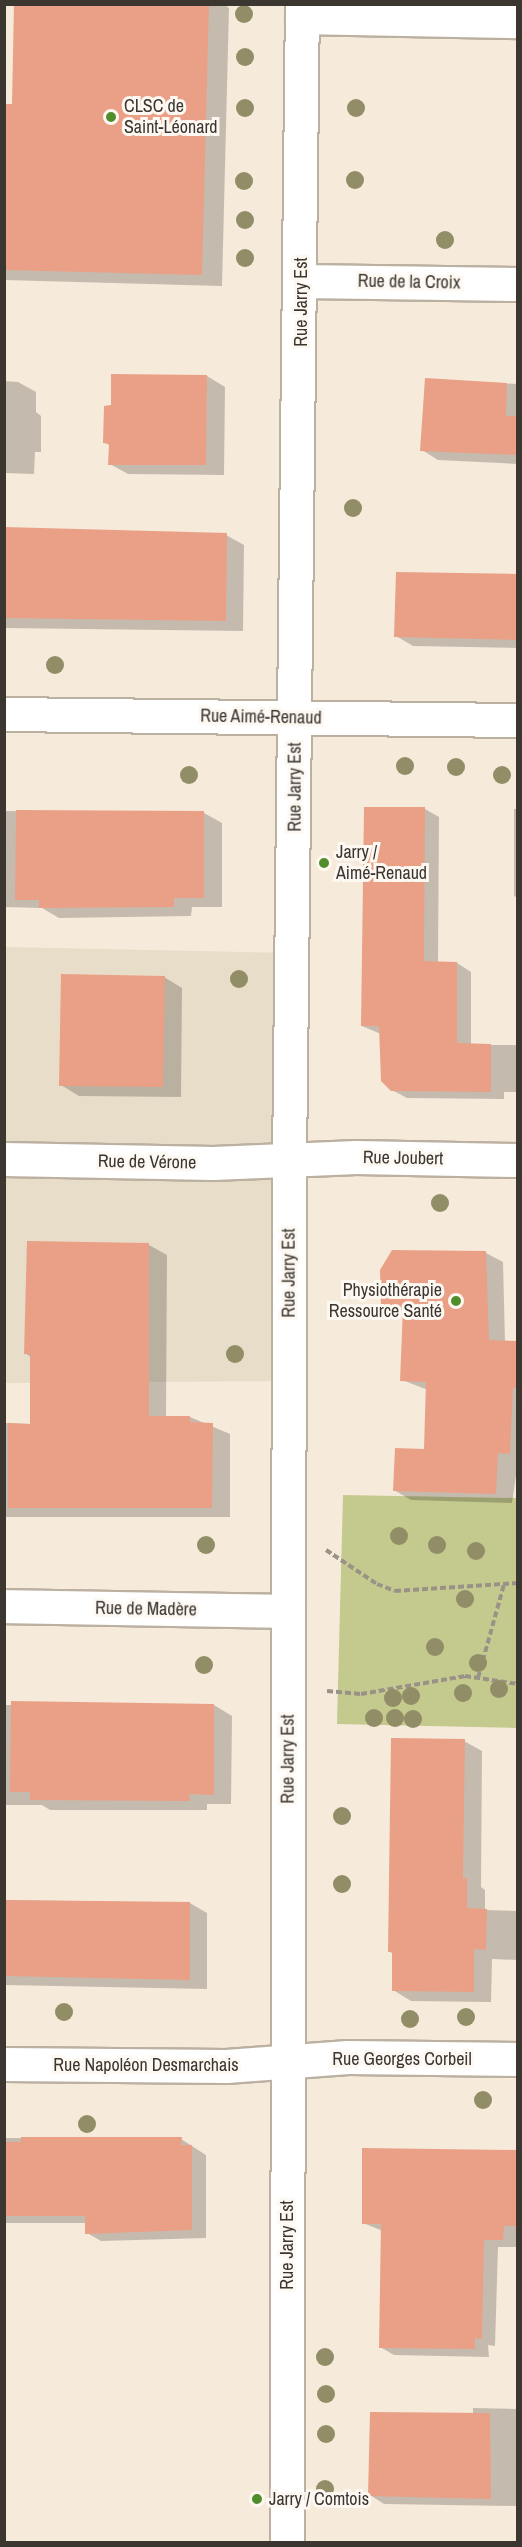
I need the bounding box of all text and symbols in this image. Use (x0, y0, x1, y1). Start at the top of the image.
place label: CLSC de Saint-Léonard (124, 96, 218, 138)
marker: CLSC de Saint-Léonard (102, 108, 120, 126)
street label: Rue Jarry Est (290, 257, 312, 347)
street label: Rue de la Croix (358, 270, 460, 294)
street label: Rue Aimé-Renaud (200, 705, 322, 729)
street label: Rue Jarry Est (284, 742, 306, 832)
place label: Jarry / Aimé-Renaud (336, 842, 427, 884)
marker: Jarry / Aimé-Renaud (317, 856, 331, 870)
street label: Rue Joubert (363, 1147, 443, 1169)
street label: Rue de Vérone (98, 1150, 196, 1174)
street label: Rue Jarry Est (278, 1228, 300, 1318)
place label: Physiothérapie Ressource Santé (329, 1280, 442, 1322)
marker: Physiothérapie Ressource Santé (447, 1292, 465, 1310)
street label: Rue de Madère (95, 1597, 197, 1621)
street label: Rue Jarry Est (277, 1714, 299, 1804)
street label: Rue Georges Corbeil (332, 2048, 472, 2070)
street label: Rue Napoléon Desmarchais (53, 2054, 239, 2076)
street label: Rue Jarry Est (276, 2200, 298, 2290)
place label: Jarry / Comtois (269, 2488, 369, 2510)
marker: Jarry / Comtois (250, 2492, 264, 2506)

